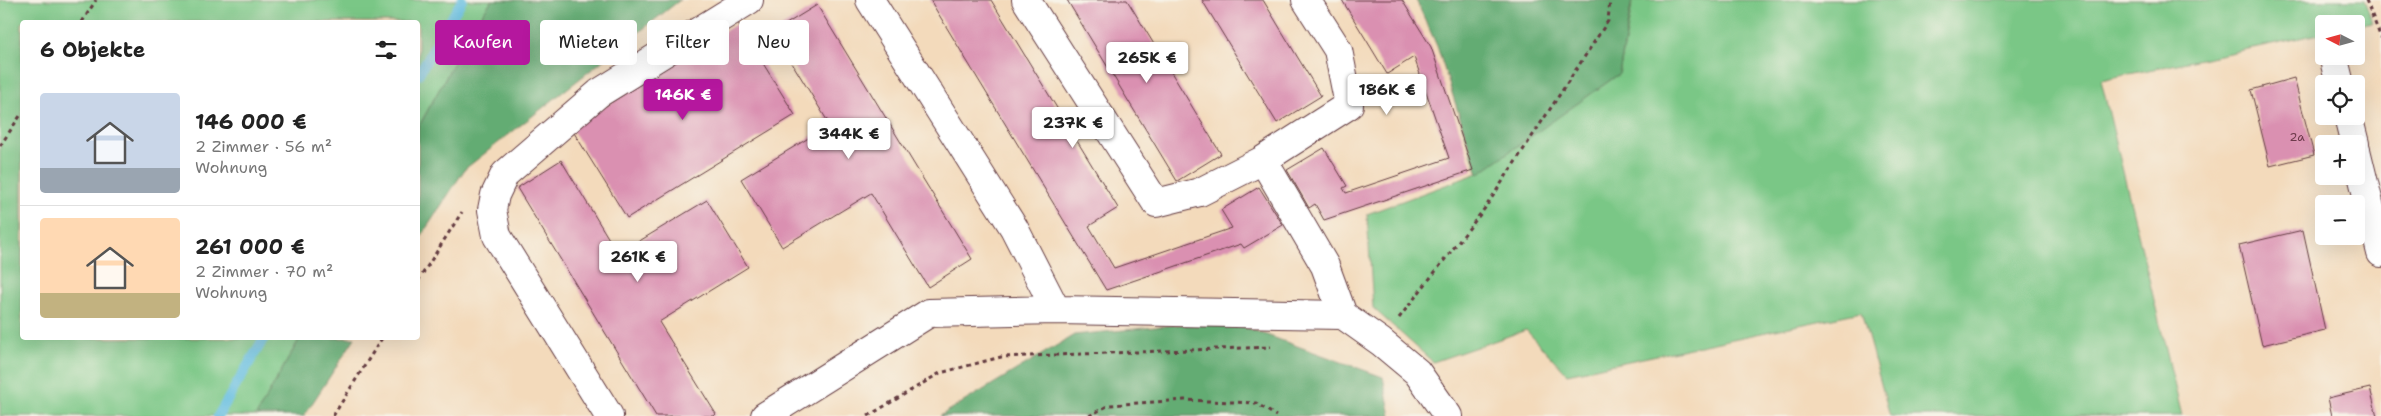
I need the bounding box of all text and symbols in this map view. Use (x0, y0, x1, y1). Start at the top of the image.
north arrow (2315, 15, 2365, 65)
map controls (2315, 15, 2365, 245)
chip: Kaufen (435, 20, 530, 65)
chip: Mieten (540, 20, 637, 65)
chip: Filter (647, 20, 729, 65)
chip: Neu (739, 20, 809, 65)
text: 6 Objekte (40, 36, 145, 64)
icon: filters (372, 36, 400, 64)
pin: 265K € (1106, 42, 1188, 84)
text: 265K € (1117, 47, 1177, 68)
pin: 186K € (1346, 74, 1428, 116)
button: locate (2315, 75, 2365, 125)
pin: 146K € (642, 78, 724, 121)
text: 186K € (1358, 79, 1416, 100)
text: 146K € (655, 84, 711, 105)
pin: 237K € (1032, 106, 1114, 149)
text: 146 000 € (195, 108, 307, 136)
text: 237K € (1043, 112, 1103, 133)
icon: home (80, 113, 140, 173)
pin: 344K € (808, 118, 890, 160)
text: 344K € (818, 123, 880, 144)
house number: 2a (2289, 129, 2305, 145)
button: + (2315, 135, 2365, 185)
text: 2 Zimmer · 56 m² (195, 136, 332, 157)
text: Wohnung (195, 157, 267, 178)
button: − (2315, 195, 2365, 245)
text: 261 000 € (195, 233, 305, 261)
icon: home (80, 238, 140, 298)
pin: 261K € (597, 240, 679, 283)
text: 261K € (610, 246, 666, 267)
text: 2 Zimmer · 70 m² (195, 261, 333, 282)
text: Wohnung (195, 282, 267, 303)

